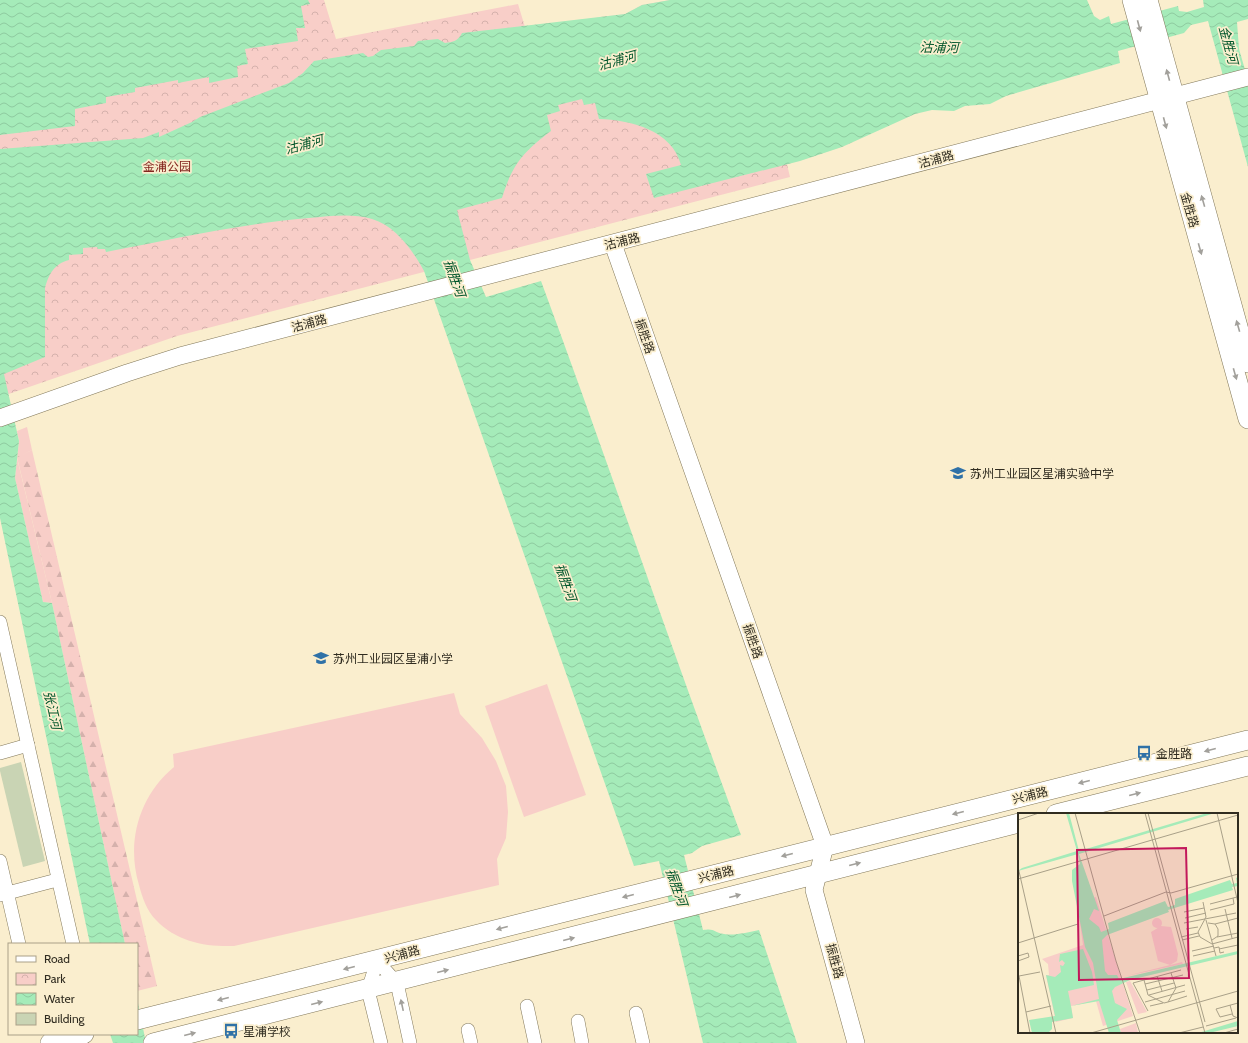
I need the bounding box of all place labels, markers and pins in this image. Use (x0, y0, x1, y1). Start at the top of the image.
school or university icon: 苏州工业园区星浦实验中学 (949, 464, 967, 482)
place label: 苏州工业园区星浦实验中学 (970, 466, 1114, 481)
school or university icon: 苏州工业园区星浦小学 (312, 649, 330, 667)
place label: 苏州工业园区星浦小学 (333, 651, 453, 666)
bus stop icon: 金胜路 (1135, 744, 1153, 762)
place label: 金胜路 (1156, 746, 1192, 761)
bus stop icon: 星浦学校 (222, 1022, 240, 1040)
place label: 星浦学校 (243, 1024, 291, 1039)

